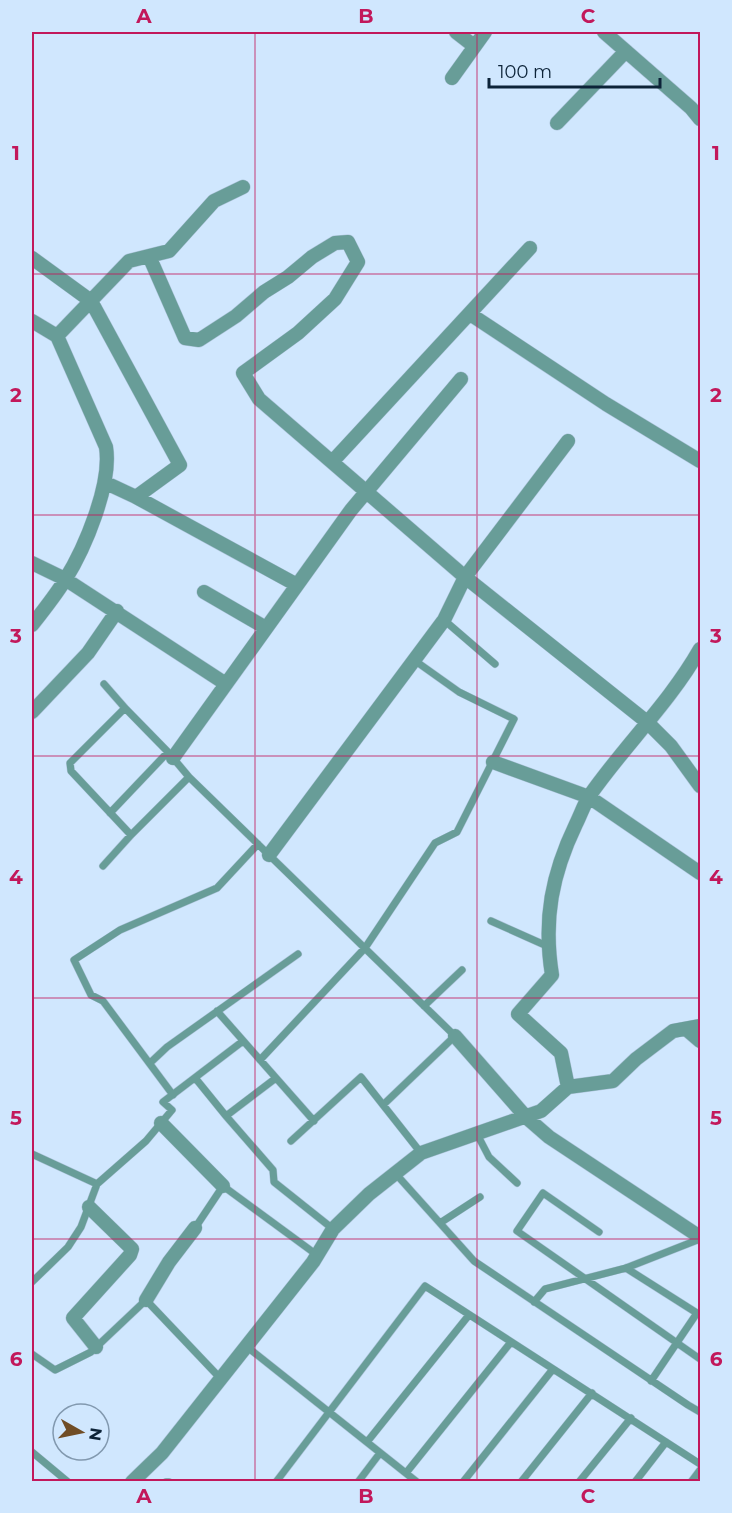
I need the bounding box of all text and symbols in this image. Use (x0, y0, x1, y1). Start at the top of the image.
text: A (135, 4, 152, 28)
text: B (358, 4, 374, 28)
text: C (581, 4, 596, 28)
scale bar (489, 51, 660, 89)
text: 100 m (498, 61, 552, 83)
text: 1 (12, 141, 20, 165)
text: 1 (712, 141, 720, 165)
text: 2 (10, 383, 22, 407)
text: 2 (710, 383, 722, 407)
text: 3 (9, 624, 22, 648)
text: 3 (709, 624, 722, 648)
text: 4 (9, 865, 23, 889)
text: 4 (709, 865, 723, 889)
text: 5 (10, 1106, 22, 1130)
text: 5 (710, 1106, 722, 1130)
text: 6 (10, 1347, 23, 1371)
text: 6 (710, 1347, 723, 1371)
north arrow (51, 1402, 111, 1462)
text: N (85, 1426, 106, 1442)
text: A (135, 1484, 152, 1508)
text: B (358, 1484, 374, 1508)
text: C (581, 1484, 596, 1508)

